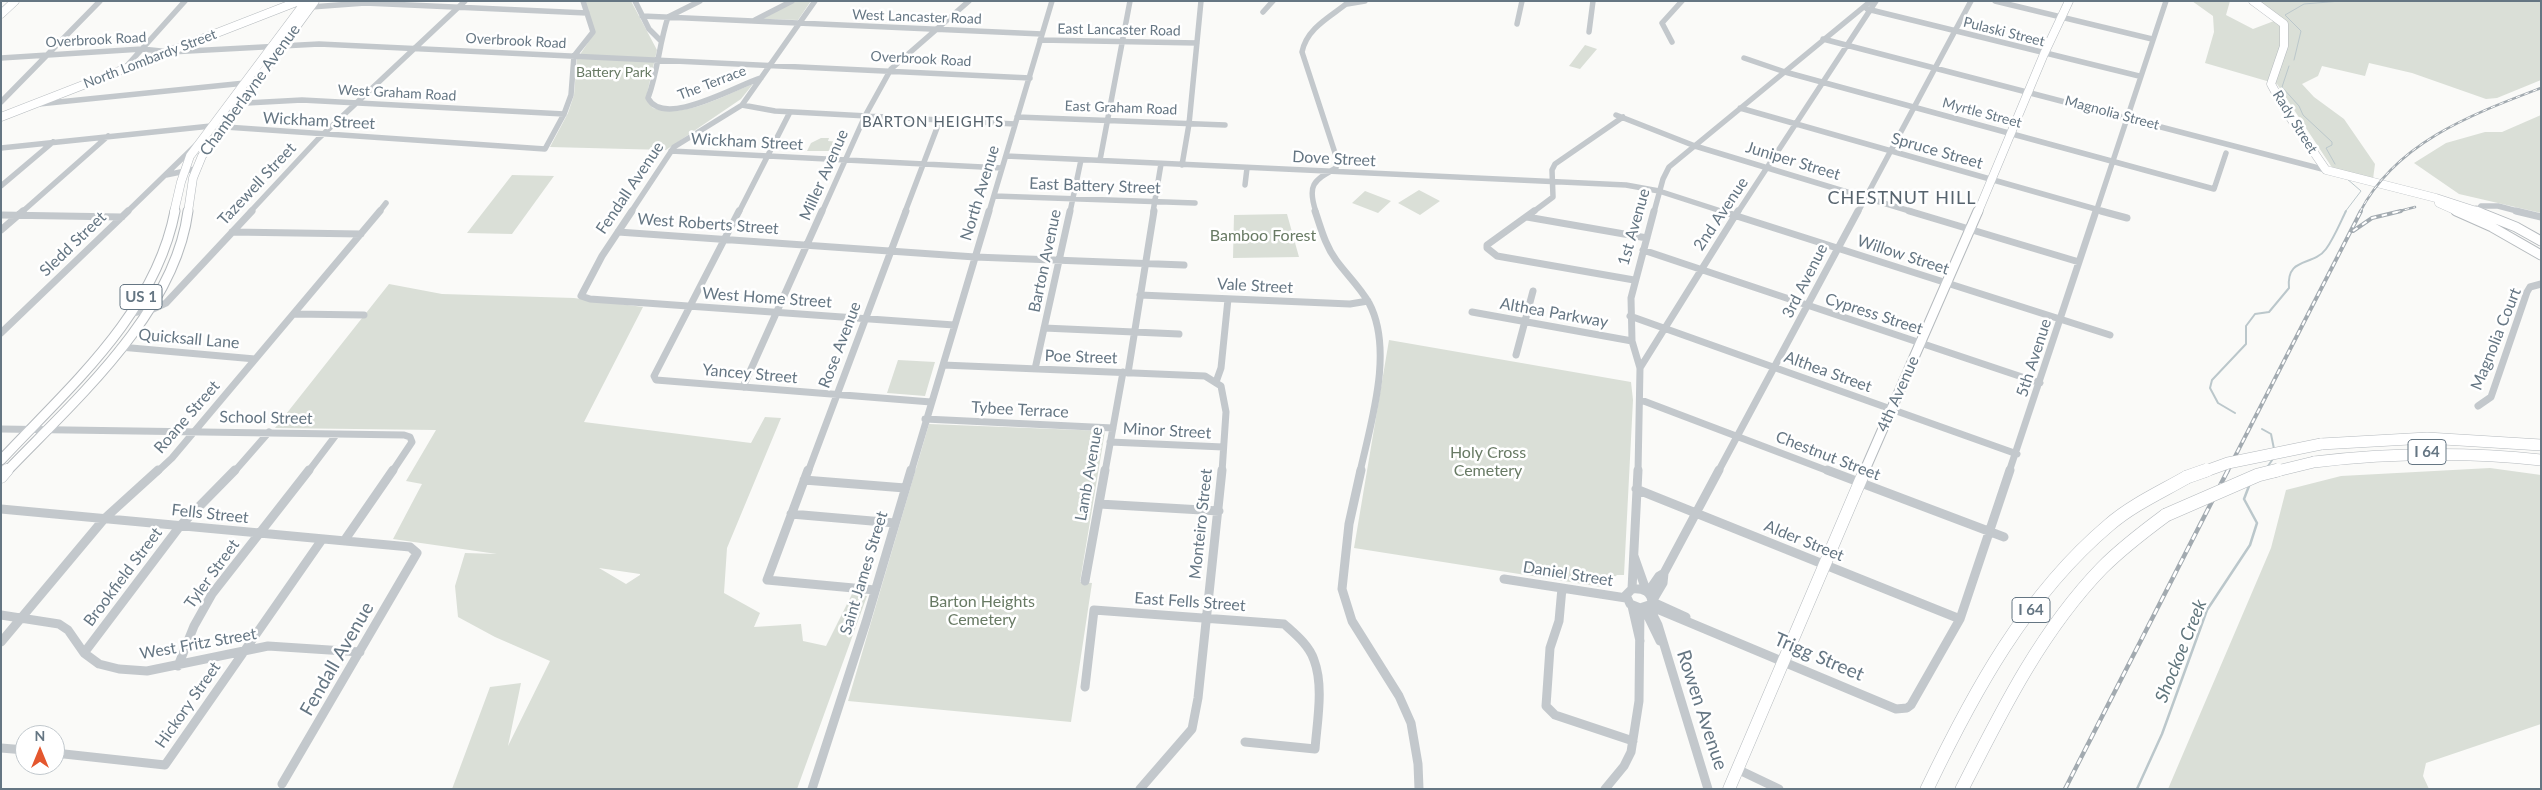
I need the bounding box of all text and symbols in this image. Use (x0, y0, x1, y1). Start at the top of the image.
street label: West Lancaster Road (852, 6, 982, 28)
street label: Pulaski Street (1962, 14, 2046, 50)
street label: Chamberlayne Avenue (196, 20, 304, 160)
street label: East Lancaster Road (1057, 21, 1181, 39)
street label: North Lombardy Street (81, 26, 219, 92)
street label: Overbrook Road (45, 29, 147, 51)
street label: Overbrook Road (465, 30, 567, 52)
street label: Overbrook Road (870, 48, 972, 70)
street label: The Terrace (675, 62, 749, 104)
park label: Battery Park (576, 64, 652, 80)
street label: West Graham Road (337, 82, 457, 104)
street label: Rady Street (2269, 87, 2321, 157)
street label: Magnolia Street (2063, 92, 2161, 134)
street label: Myrtle Street (1941, 94, 2023, 132)
street label: East Graham Road (1064, 98, 1178, 118)
street label: Wickham Street (262, 108, 376, 134)
district label: BARTON HEIGHTS (860, 113, 1006, 131)
street label: Miller Avenue (795, 127, 853, 223)
street label: Wickham Street (690, 129, 804, 155)
street label: Spruce Street (1889, 129, 1985, 173)
street label: Fendall Avenue (592, 138, 668, 238)
street label: Juniper Street (1743, 138, 1843, 184)
street label: Tazewell Street (214, 139, 300, 229)
street label: North Avenue (956, 143, 1004, 243)
street label: Dove Street (1292, 147, 1376, 171)
street label: East Battery Street (1029, 174, 1161, 198)
street label: 2nd Avenue (1689, 174, 1753, 254)
street label: 1st Avenue (1614, 186, 1654, 268)
district label: CHESTNUT HILL (1826, 187, 1978, 209)
street label: Sledd Street (36, 208, 110, 280)
street label: Barton Avenue (1025, 208, 1065, 314)
street label: West Roberts Street (637, 209, 779, 239)
park label: Bamboo Forest (1210, 226, 1316, 246)
street label: Willow Street (1855, 231, 1951, 279)
street label: 3rd Avenue (1778, 241, 1832, 321)
street label: Vale Street (1217, 274, 1293, 298)
road number: US 1 (120, 284, 162, 310)
street label: West Home Street (702, 284, 832, 312)
street label: Magnolia Court (2467, 285, 2525, 393)
street label: Cypress Street (1823, 289, 1925, 339)
street label: Althea Parkway (1498, 294, 1610, 332)
street label: Rose Avenue (815, 299, 865, 391)
street label: 5th Avenue (2012, 317, 2056, 399)
street label: Quicksall Lane (138, 325, 240, 353)
street label: Poe Street (1044, 346, 1118, 368)
street label: Althea Street (1782, 347, 1874, 397)
street label: 4th Avenue (1873, 353, 1923, 435)
street label: Yancey Street (702, 360, 798, 388)
street label: Roane Street (150, 377, 224, 457)
street label: Tybee Terrace (971, 398, 1069, 422)
street label: School Street (219, 408, 313, 428)
street label: Minor Street (1122, 419, 1212, 443)
street label: Lamb Avenue (1071, 425, 1107, 523)
street label: Chestnut Street (1773, 427, 1883, 485)
road number: I 64 (2408, 440, 2446, 464)
park label: Holy Cross Cemetery (1450, 443, 1526, 481)
street label: Monteiro Street (1186, 468, 1216, 580)
street label: Fells Street (170, 500, 250, 528)
street label: Saint James Street (836, 509, 892, 637)
street label: Alder Street (1761, 516, 1847, 566)
street label: Brookfield Street (80, 524, 166, 630)
street label: Tyler Street (181, 536, 243, 612)
street label: Daniel Street (1521, 557, 1615, 591)
street label: East Fells Street (1134, 589, 1246, 615)
park label: Barton Heights Cemetery (929, 592, 1035, 630)
water label: Shockoe Creek (2151, 596, 2211, 706)
street label: Fendall Avenue (295, 598, 379, 720)
road number: I 64 (2012, 598, 2050, 622)
street label: West Fritz Street (138, 624, 258, 664)
street label: Trigg Street (1771, 628, 1867, 686)
street label: Rowen Avenue (1672, 647, 1732, 773)
street label: Hickory Street (151, 658, 225, 752)
north arrow (15, 725, 65, 775)
text: N (35, 727, 45, 744)

